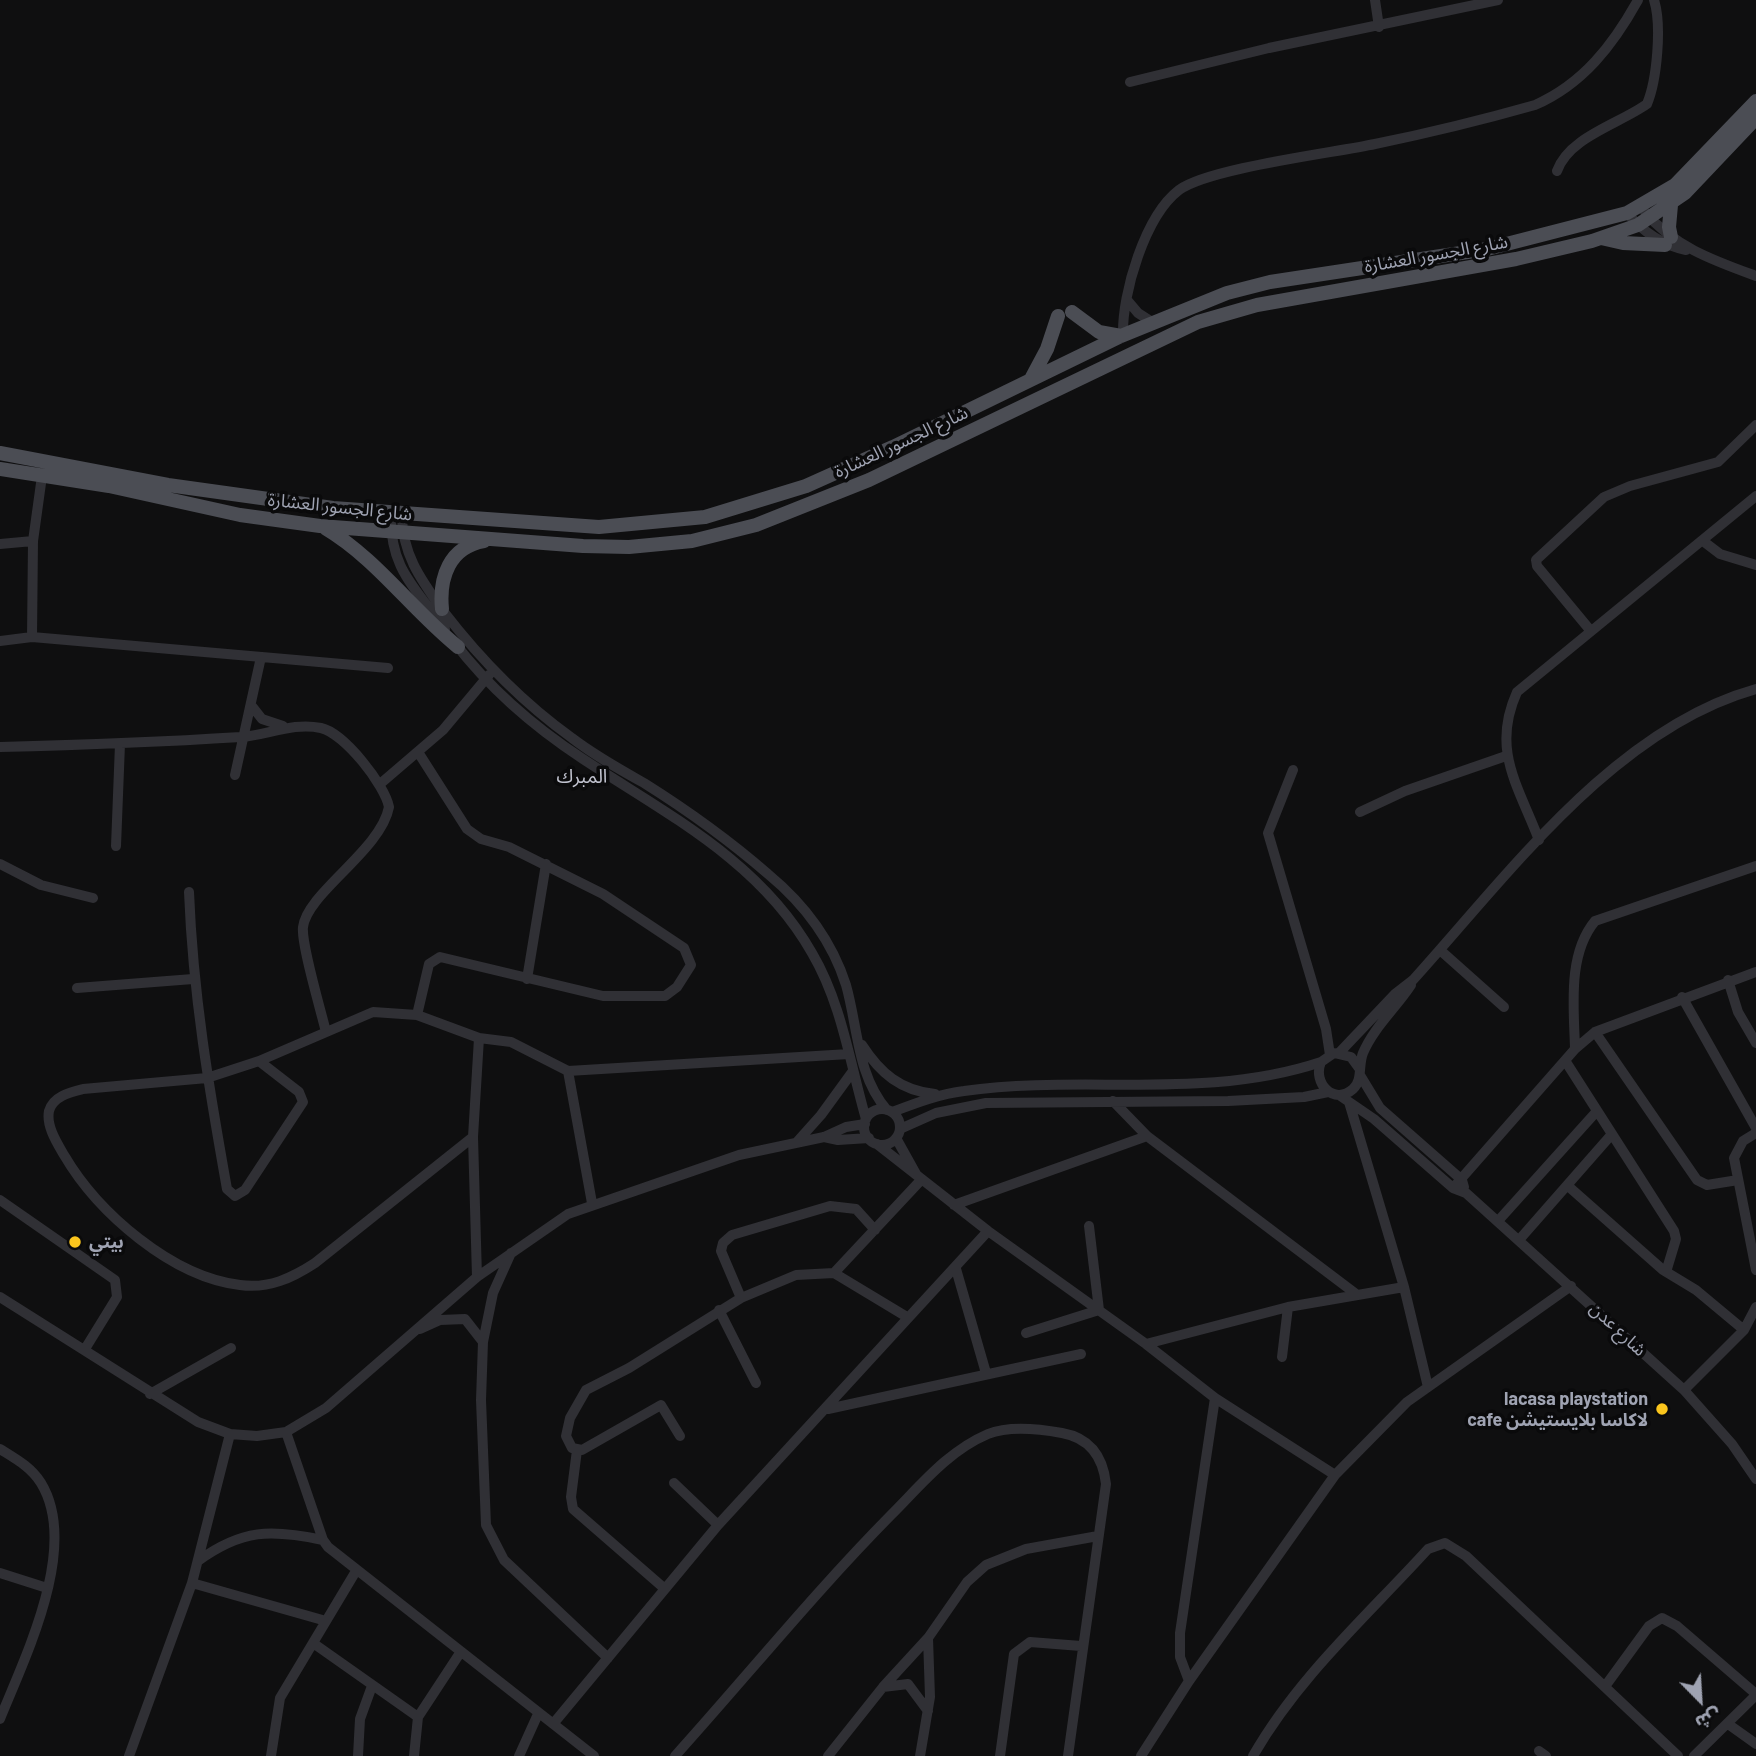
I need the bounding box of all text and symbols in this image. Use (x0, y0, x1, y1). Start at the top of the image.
street label: شارع الجسور العشارة (1363, 231, 1509, 277)
street label: شارع الجسور العشارة (831, 402, 971, 482)
street label: شارع الجسور العشارة (267, 489, 413, 525)
district label: المبرك (557, 766, 607, 788)
place label: بيتي (89, 1231, 124, 1253)
marker: بيتي (67, 1234, 83, 1250)
street label: شارع عدن (1585, 1297, 1651, 1361)
place label: lacasa playstation cafe لاكاسا بلايستيشن (1467, 1388, 1648, 1430)
marker: lacasa playstation cafe لاكاسا بلايستيشن (1654, 1401, 1670, 1417)
north arrow (1665, 1665, 1735, 1735)
text: ش (1692, 1704, 1725, 1735)

